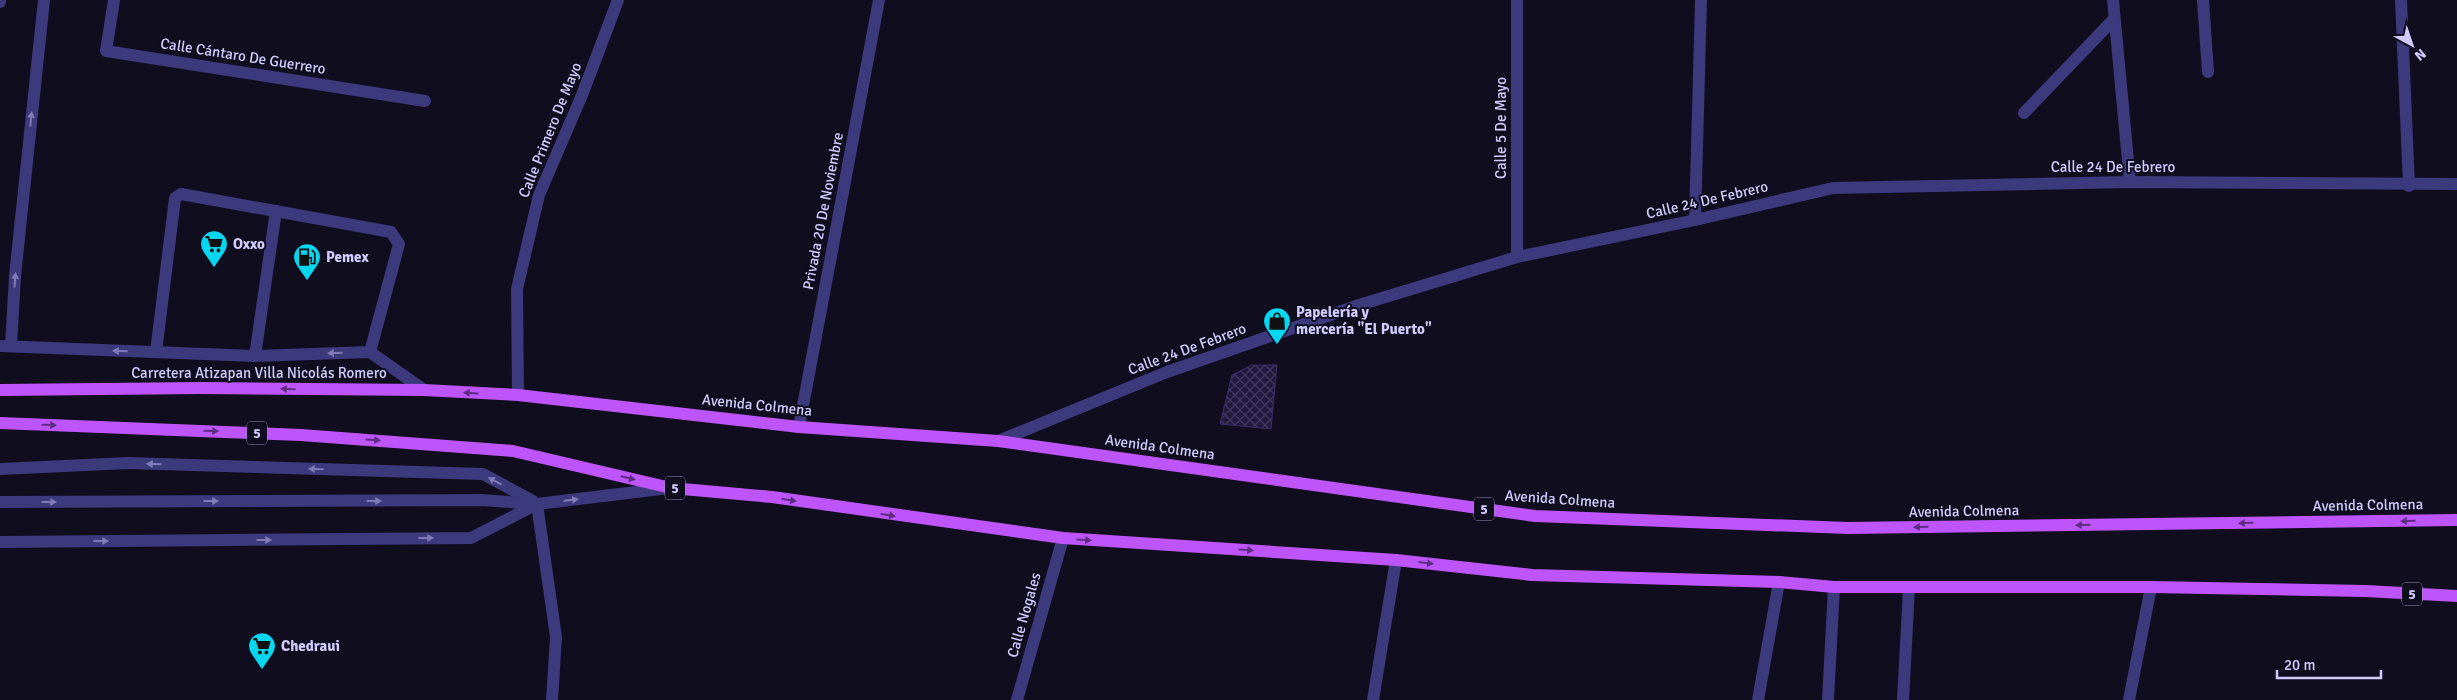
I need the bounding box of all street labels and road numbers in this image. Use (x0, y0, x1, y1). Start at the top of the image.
street label: Calle Cántaro De Guerrero (159, 34, 327, 78)
street label: Calle Primero De Mayo (515, 59, 585, 200)
street label: Calle 5 De Mayo (1492, 77, 1510, 179)
street label: Privada 20 De Noviembre (799, 131, 847, 291)
street label: Calle 24 De Febrero (2051, 158, 2175, 176)
street label: Calle 24 De Febrero (1644, 177, 1770, 223)
street label: Calle 24 De Febrero (1125, 319, 1249, 379)
street label: Carretera Atizapan Villa Nicolás Romero (131, 364, 387, 382)
street label: Avenida Colmena (701, 390, 813, 420)
road number: 5 (247, 422, 267, 444)
street label: Avenida Colmena (1104, 430, 1216, 464)
road number: 5 (665, 476, 685, 499)
street label: Avenida Colmena (1504, 486, 1616, 512)
street label: Avenida Colmena (2313, 495, 2423, 515)
road number: 5 (1474, 498, 1494, 520)
street label: Avenida Colmena (1909, 501, 2019, 521)
street label: Calle Nogales (1003, 570, 1045, 660)
road number: 5 (2402, 582, 2422, 606)

